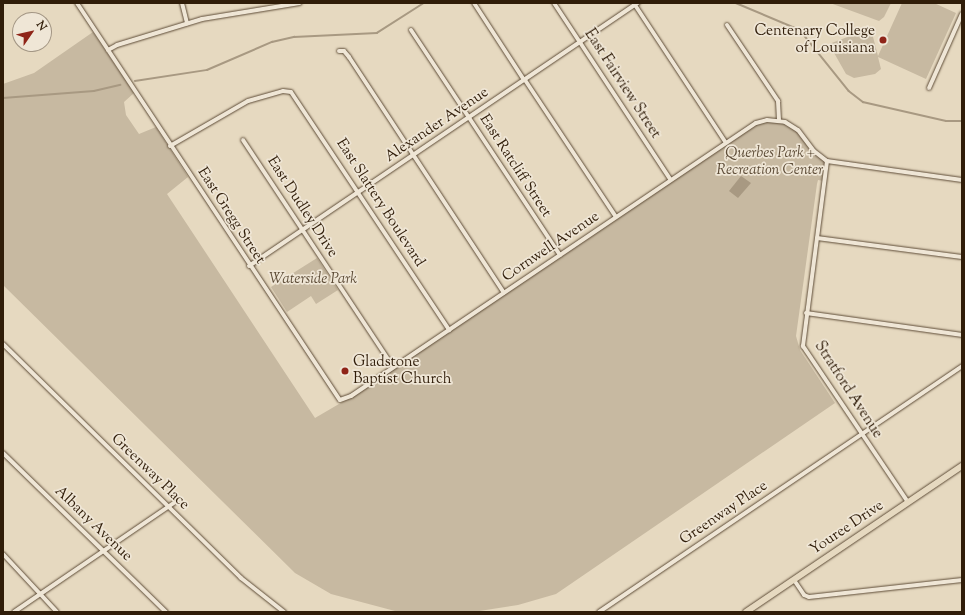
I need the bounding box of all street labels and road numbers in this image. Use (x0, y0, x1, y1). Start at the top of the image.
street label: East Fairview Street (580, 26, 664, 142)
street label: Alexander Avenue (382, 84, 492, 166)
street label: East Ratcliff Street (475, 111, 555, 221)
street label: East Slattery Boulevard (332, 135, 428, 271)
street label: East Dudley Drive (263, 153, 341, 261)
street label: East Gregg Street (193, 164, 269, 268)
street label: Cornwell Avenue (499, 208, 603, 286)
street label: Stratford Avenue (810, 338, 886, 442)
street label: Greenway Place (107, 430, 193, 514)
street label: Greenway Place (677, 477, 771, 549)
street label: Albany Avenue (50, 483, 136, 565)
street label: Youree Drive (807, 497, 887, 559)

